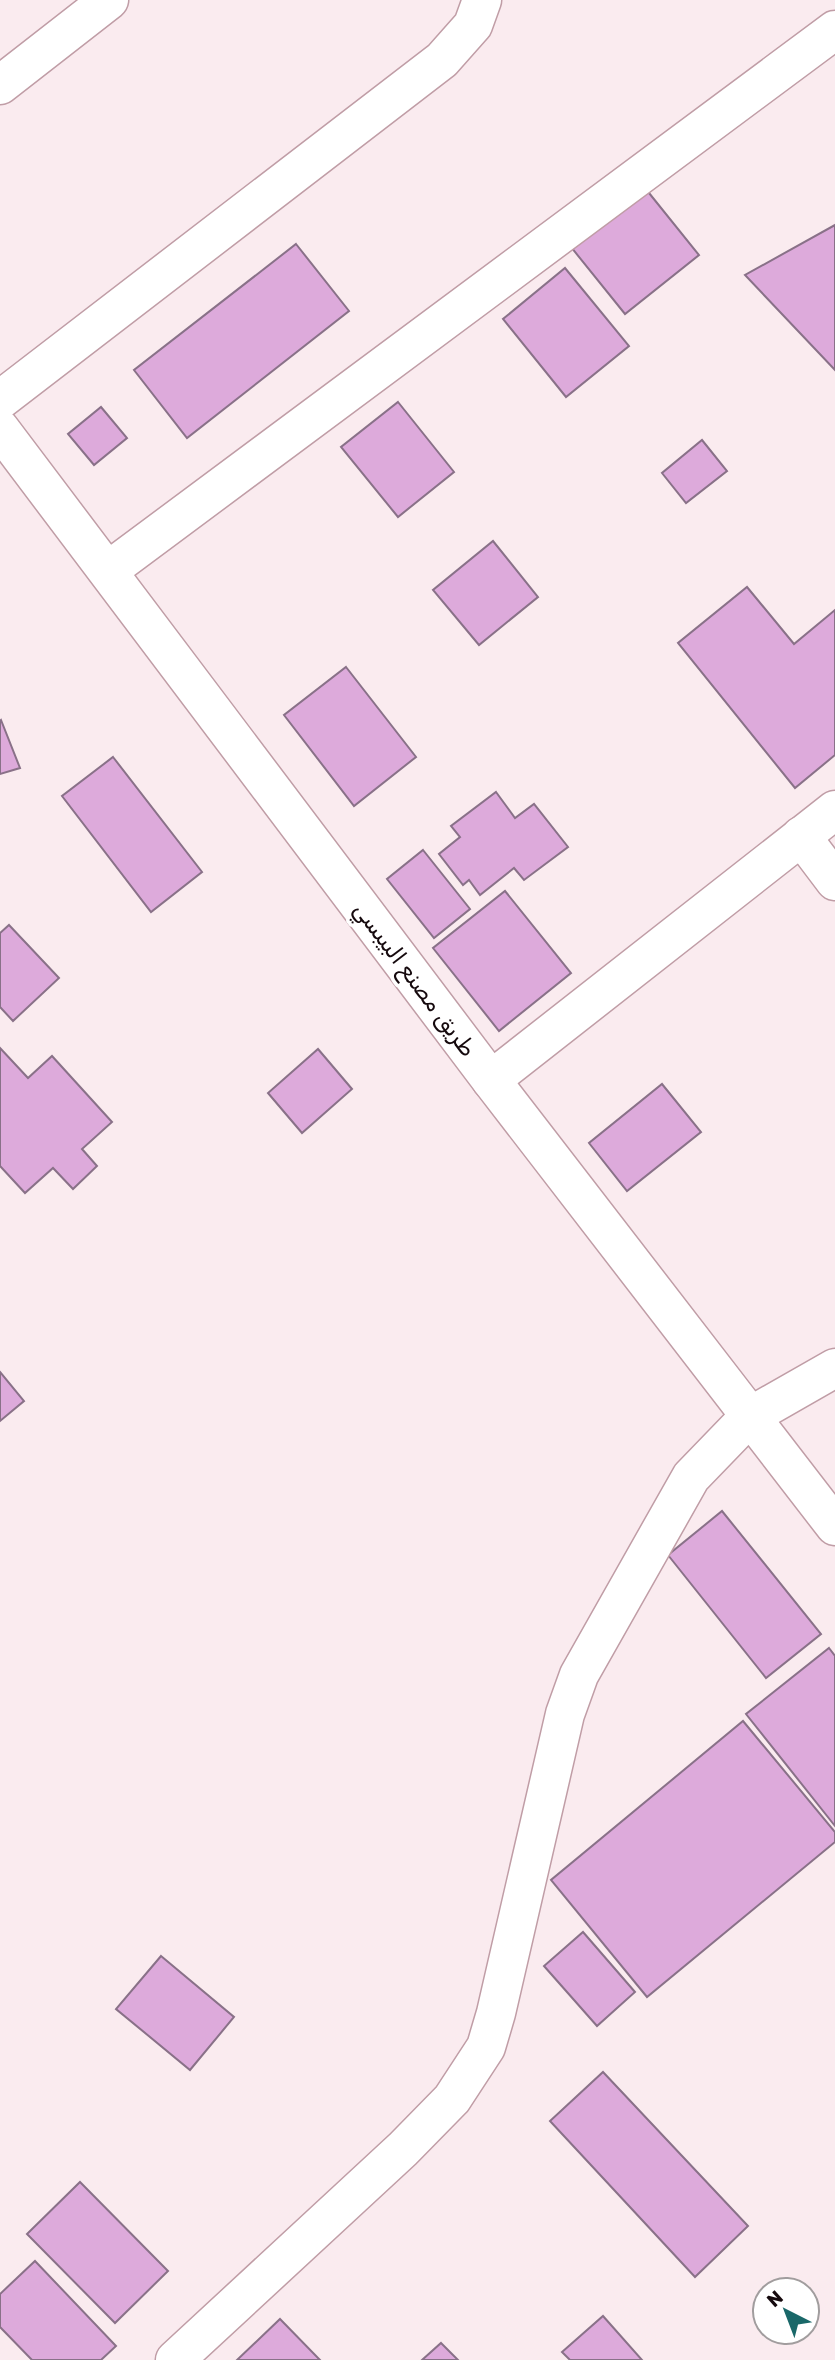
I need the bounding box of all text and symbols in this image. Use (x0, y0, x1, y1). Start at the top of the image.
street label: طريق مصنع البيبسي (345, 896, 482, 1064)
north arrow (751, 2276, 821, 2346)
text: N (762, 2286, 788, 2312)

